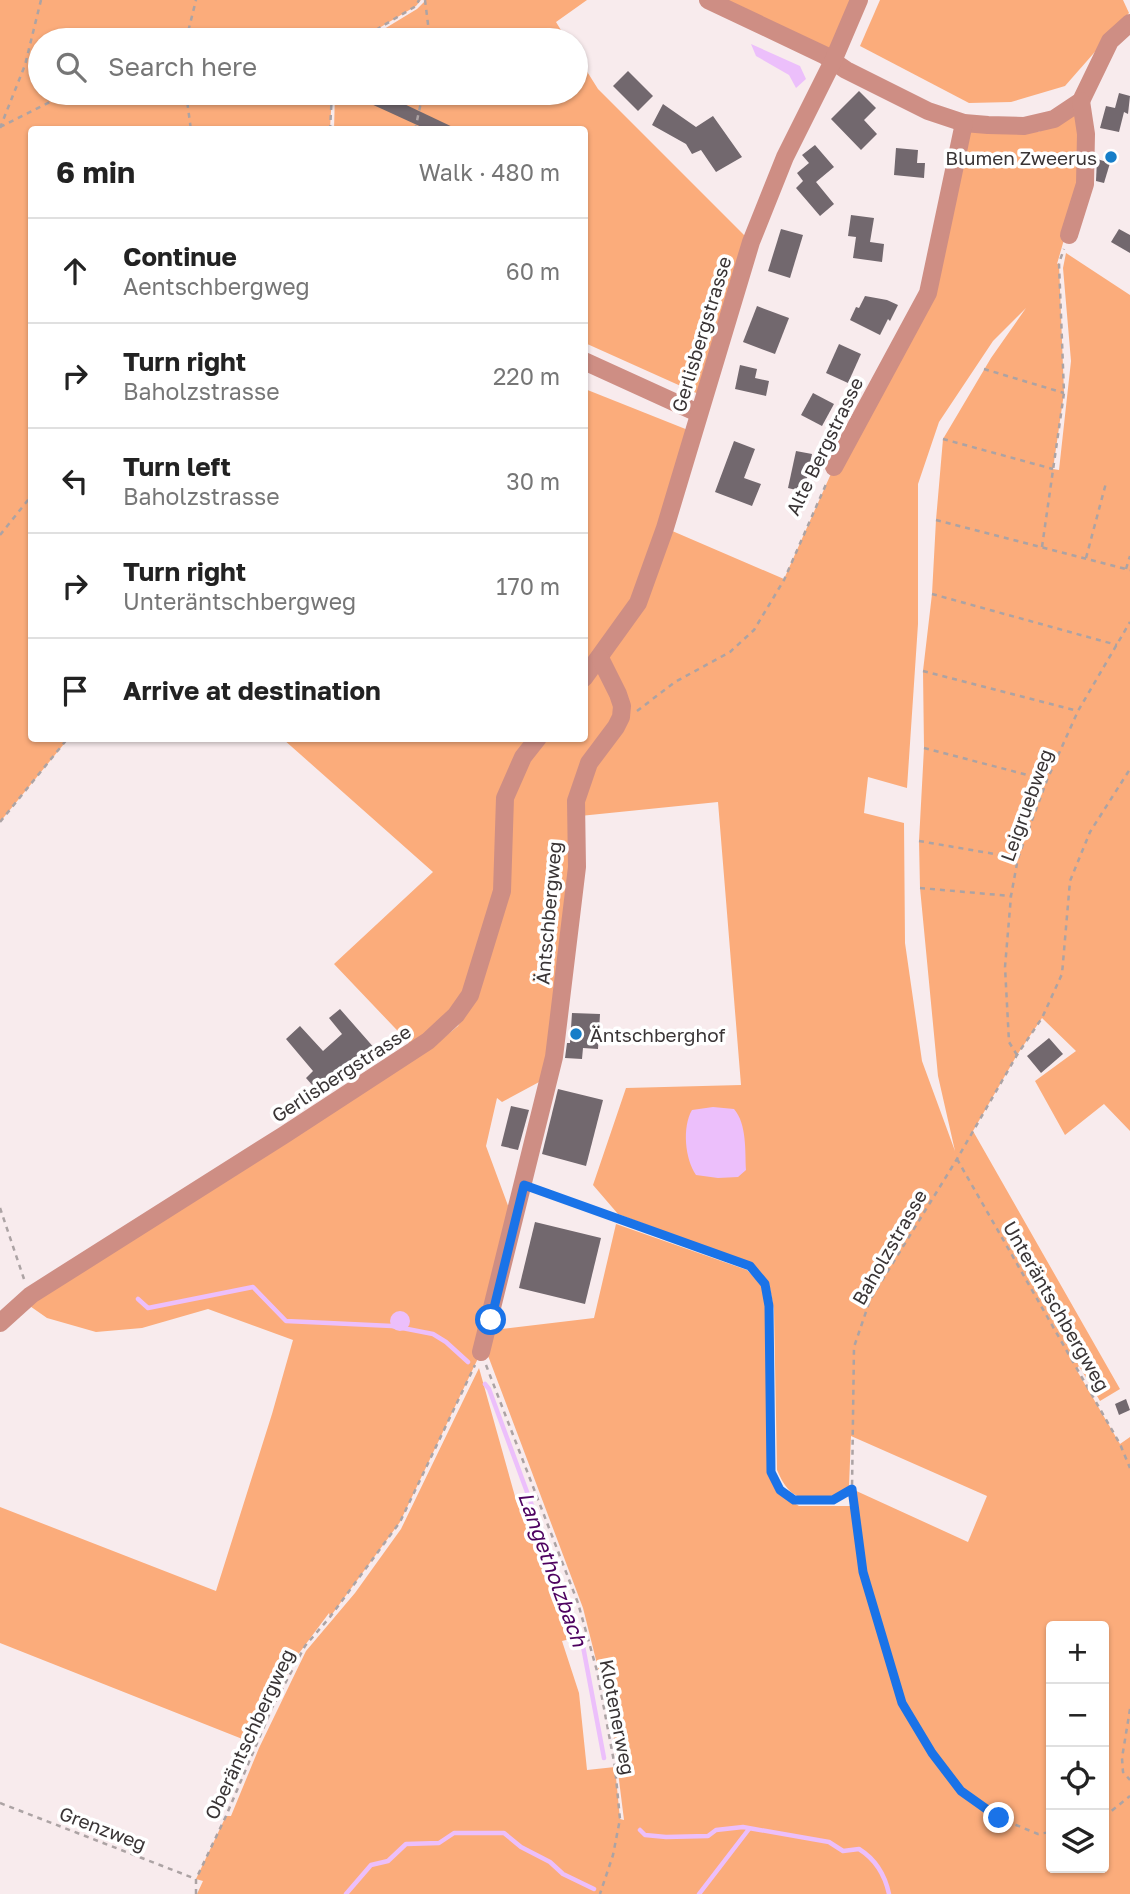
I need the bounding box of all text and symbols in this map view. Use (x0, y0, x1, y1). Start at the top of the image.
search box (28, 28, 588, 105)
icon: search (52, 48, 90, 86)
text: Search here (108, 51, 257, 82)
place label: Blumen Zweerus (945, 146, 1097, 169)
marker: Blumen Zweerus (1103, 149, 1119, 165)
text: 6 min (56, 154, 135, 190)
text: Walk · 480 m (419, 158, 560, 186)
text: Continue (123, 241, 237, 272)
icon: ahead (56, 252, 94, 290)
street label: Gerlisbergstrasse (666, 253, 736, 415)
text: 60 m (506, 257, 560, 285)
text: Aentschbergweg (123, 272, 310, 300)
text: Turn right (123, 346, 246, 377)
icon: right (56, 357, 94, 395)
text: 220 m (493, 362, 560, 390)
street label: Alte Bergstrasse (781, 373, 867, 519)
text: Baholzstrasse (123, 377, 280, 405)
text: Turn left (123, 451, 231, 482)
icon: left (56, 462, 94, 500)
text: 30 m (506, 467, 560, 495)
text: Baholzstrasse (123, 482, 280, 510)
text: Turn right (123, 556, 246, 587)
icon: right (56, 567, 94, 605)
text: 170 m (496, 572, 560, 600)
text: Unteräntschbergweg (123, 587, 356, 615)
icon: arrive (56, 672, 94, 710)
text: Arrive at destination (123, 675, 381, 706)
street label: Leigruebweg (995, 746, 1057, 864)
street label: Äntschbergweg (530, 841, 566, 985)
street label: Gerlisbergstrasse (267, 1019, 415, 1127)
place label: Äntschberghof (590, 1023, 725, 1046)
marker: Äntschberghof (568, 1026, 584, 1042)
street label: Baholzstrasse (847, 1185, 931, 1309)
street label: Unteräntschbergweg (999, 1217, 1115, 1395)
route start (475, 1304, 506, 1335)
water label: Langetholzbach (513, 1488, 593, 1651)
map controls (1046, 1621, 1109, 1873)
button: + (1046, 1621, 1109, 1684)
street label: Oberäntschbergweg (199, 1645, 299, 1823)
street label: Klotenerweg (596, 1657, 640, 1777)
button: − (1046, 1684, 1109, 1747)
button: locate (1046, 1747, 1109, 1810)
street label: Grenzweg (56, 1801, 150, 1855)
route end (983, 1802, 1014, 1833)
button: layers (1046, 1810, 1109, 1873)

